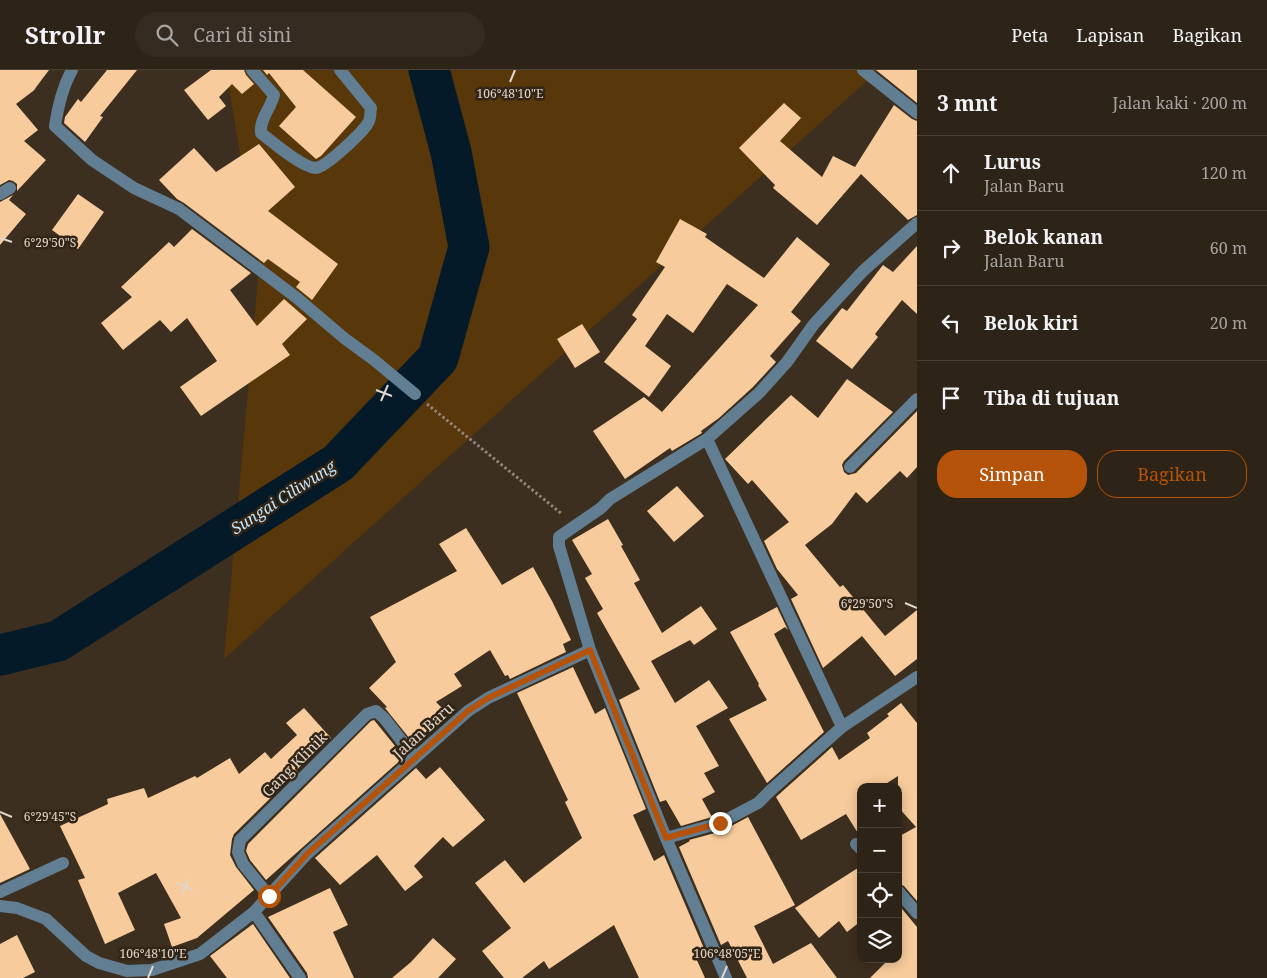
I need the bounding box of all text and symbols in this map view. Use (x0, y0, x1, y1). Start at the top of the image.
search box (135, 12, 485, 57)
text: Strollr (25, 18, 105, 51)
icon: search (153, 21, 181, 49)
text: Cari di sini (193, 22, 291, 48)
text: Peta (1011, 23, 1048, 47)
text: Lapisan (1076, 23, 1144, 47)
text: Bagikan (1172, 23, 1242, 47)
text: 106°48'10"E (477, 85, 543, 102)
text: 3 mnt (937, 89, 998, 117)
text: Jalan kaki · 200 m (1113, 92, 1247, 114)
text: Lurus (984, 149, 1041, 175)
icon: ahead (937, 159, 965, 187)
text: 120 m (1201, 162, 1247, 184)
text: Jalan Baru (984, 175, 1064, 197)
text: Belok kanan (984, 224, 1103, 250)
text: 6°29'50"S (24, 234, 76, 251)
icon: right (937, 234, 965, 262)
text: 60 m (1210, 237, 1247, 259)
text: Jalan Baru (984, 250, 1064, 272)
icon: left (937, 309, 965, 337)
text: Belok kiri (984, 310, 1078, 336)
text: 20 m (1210, 312, 1247, 334)
icon: arrive (937, 384, 965, 412)
text: Tiba di tujuan (984, 385, 1119, 411)
button: Simpan (937, 450, 1087, 498)
button: Bagikan (1097, 450, 1247, 498)
water label: Sungai Ciliwung (226, 454, 341, 539)
text: 6°29'50"S (841, 595, 893, 612)
street label: Jalan Baru (388, 697, 458, 763)
street label: Gang Klinik (257, 727, 331, 801)
map controls (857, 783, 902, 963)
button: + (857, 783, 902, 828)
text: 6°29'45"S (24, 808, 76, 825)
route end (709, 812, 732, 835)
button: − (857, 828, 902, 873)
button: locate (857, 873, 902, 918)
route start (258, 885, 281, 908)
button: layers (857, 918, 902, 963)
text: 106°48'10"E (120, 945, 186, 962)
text: 106°48'05"E (694, 945, 760, 962)

